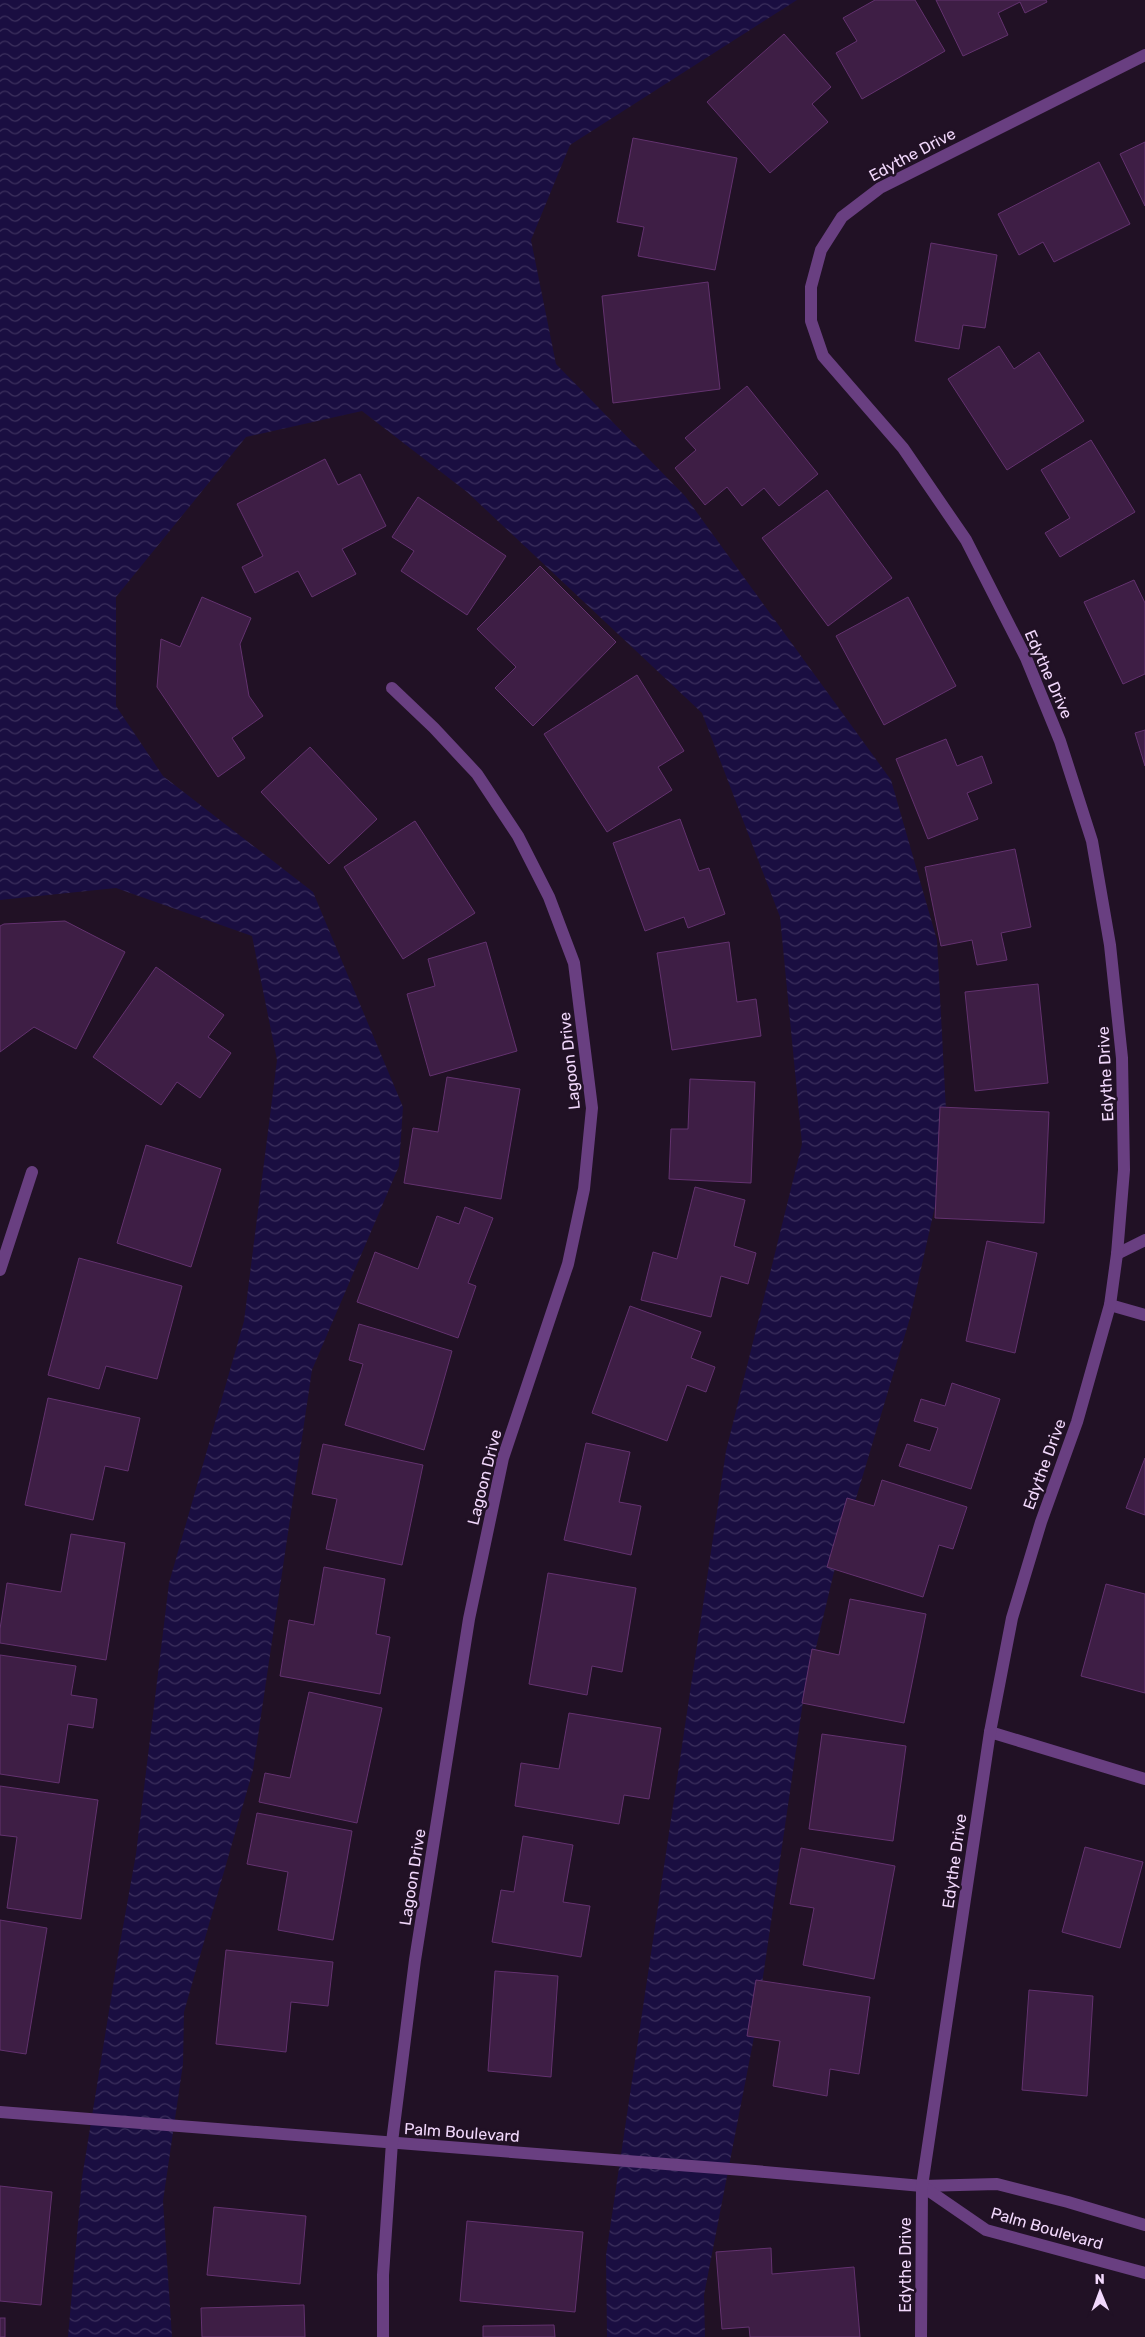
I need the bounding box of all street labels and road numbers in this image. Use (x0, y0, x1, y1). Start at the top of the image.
street label: Edythe Drive (866, 124, 959, 185)
street label: Edythe Drive (1020, 627, 1077, 722)
street label: Lagoon Drive (555, 1011, 584, 1111)
street label: Edythe Drive (1094, 1026, 1117, 1122)
street label: Edythe Drive (1019, 1416, 1070, 1512)
street label: Lagoon Drive (463, 1427, 506, 1527)
street label: Edythe Drive (938, 1813, 971, 1910)
street label: Lagoon Drive (395, 1827, 430, 1927)
street label: Palm Boulevard (404, 2119, 520, 2146)
street label: Palm Boulevard (989, 2203, 1105, 2254)
street label: Edythe Drive (896, 2217, 915, 2313)

